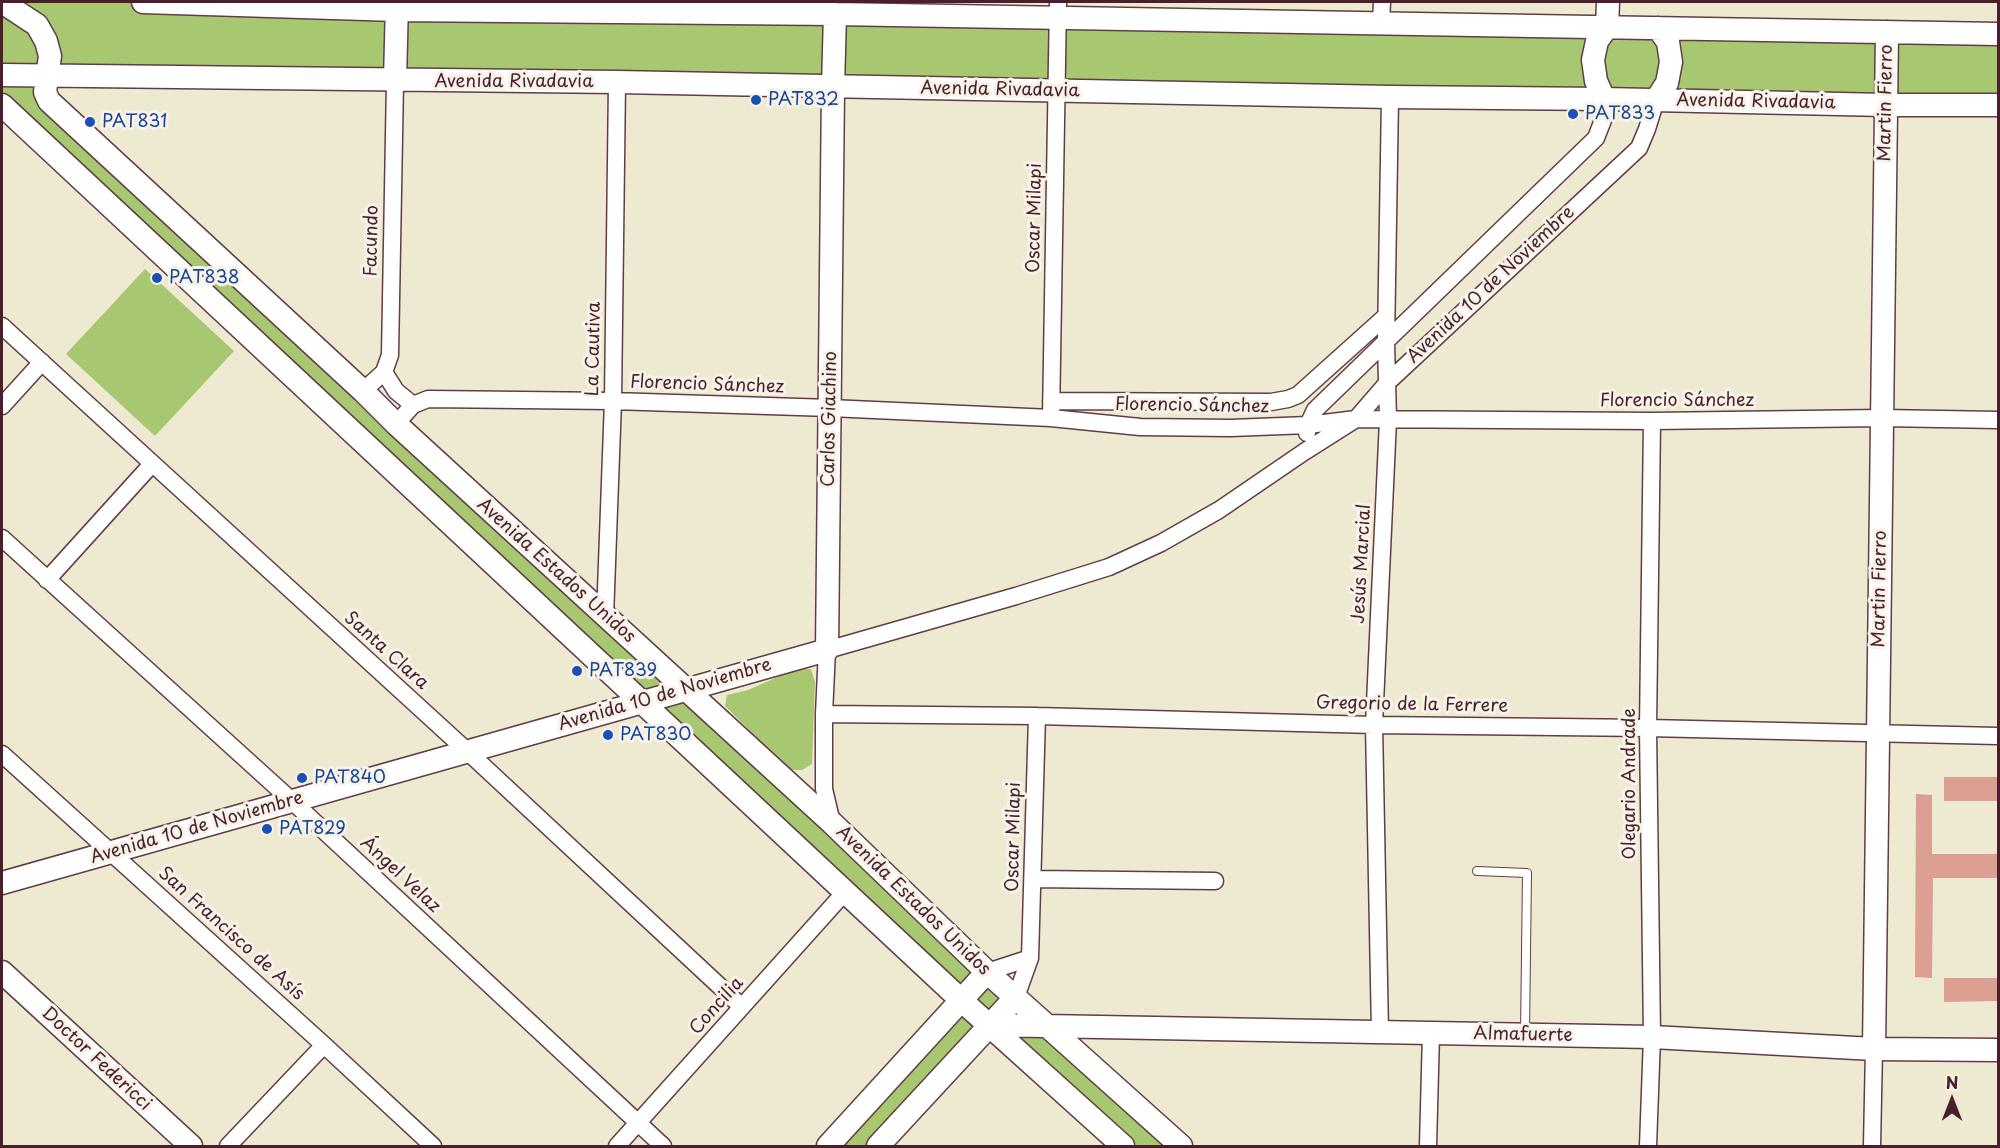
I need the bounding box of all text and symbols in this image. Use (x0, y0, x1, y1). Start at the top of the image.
street label: Martin Fierro (1874, 44, 1898, 162)
street label: Avenida Rivadavia (434, 71, 594, 93)
street label: Avenida Rivadavia (920, 78, 1080, 102)
place label: PAT832 (768, 89, 839, 111)
street label: Avenida Rivadavia (1676, 90, 1836, 114)
marker: PAT832 (749, 93, 763, 107)
place label: PAT833 (1585, 103, 1655, 125)
marker: PAT833 (1566, 107, 1580, 121)
place label: PAT831 (102, 111, 167, 133)
marker: PAT831 (83, 115, 97, 129)
street label: Oscar Milapi (1023, 163, 1047, 273)
street label: Avenida 10 de Noviembre (1403, 202, 1579, 368)
street label: Facundo (361, 205, 383, 277)
place label: PAT838 (169, 267, 240, 289)
marker: PAT838 (150, 271, 164, 285)
street label: La Cautiva (582, 301, 606, 397)
street label: Carlos Giachino (818, 351, 842, 487)
street label: Florencio Sánchez (629, 372, 785, 398)
street label: Florencio Sánchez (1600, 390, 1754, 412)
street label: Florencio Sánchez (1115, 394, 1269, 418)
street label: Avenida Estados Unidos (472, 494, 640, 648)
street label: Jesús Marcial (1348, 504, 1376, 624)
street label: Martin Fierro (1868, 530, 1892, 648)
street label: Santa Clara (339, 608, 433, 694)
street label: Avenida 10 de Noviembre (556, 654, 774, 736)
place label: PAT839 (589, 660, 657, 682)
marker: PAT839 (570, 664, 584, 678)
street label: Gregorio de la Ferrere (1316, 693, 1508, 717)
street label: Olegario Andrade (1619, 708, 1641, 860)
place label: PAT830 (620, 724, 691, 746)
marker: PAT830 (601, 728, 615, 742)
place label: PAT840 (314, 767, 386, 789)
marker: PAT840 (295, 771, 309, 785)
street label: Oscar Milapi (1002, 782, 1026, 892)
street label: Avenida 10 de Noviembre (88, 787, 306, 869)
place label: PAT829 (279, 818, 346, 840)
marker: PAT829 (260, 822, 274, 836)
street label: Avenida Estados Unidos (831, 822, 995, 980)
street label: Ángel Velaz (356, 833, 444, 917)
street label: San Francisco de Asís (154, 863, 308, 1005)
street label: Concilia (685, 973, 749, 1039)
street label: Doctor Federicci (37, 1003, 155, 1115)
street label: Almafuerte (1473, 1023, 1573, 1047)
north arrow (1922, 1070, 1982, 1130)
text: N (1946, 1070, 1958, 1094)

